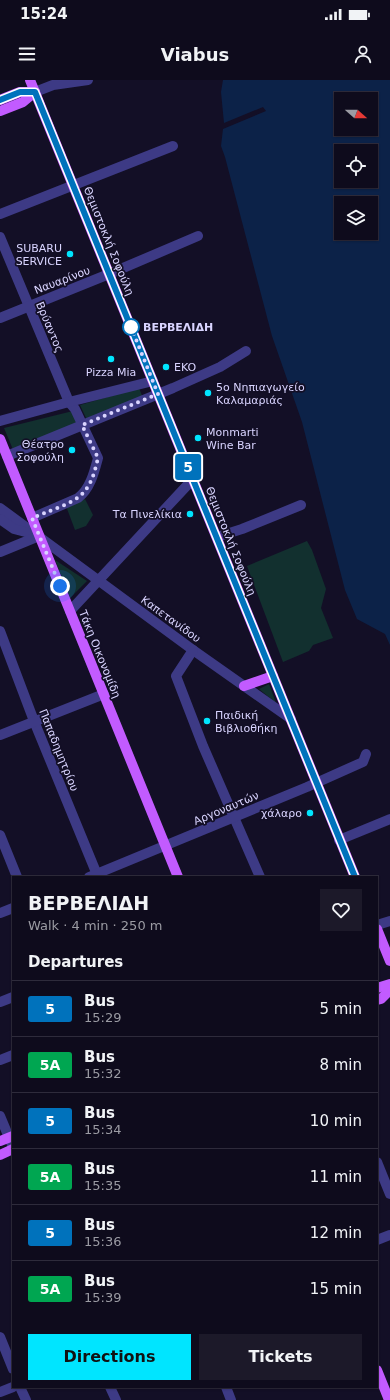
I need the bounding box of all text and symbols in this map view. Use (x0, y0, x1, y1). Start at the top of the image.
text: 15:24 (20, 5, 68, 23)
icon: menu (16, 43, 38, 65)
icon: person (352, 43, 374, 65)
text: Viabus (161, 44, 229, 65)
north arrow (334, 92, 378, 136)
map controls (334, 92, 378, 240)
button: locate (334, 144, 378, 188)
street label: Θεμιστοκλή Σοφούλη (81, 185, 136, 298)
button: layers (334, 196, 378, 240)
place label: SUBARU SERVICE (16, 242, 62, 268)
marker: SUBARU SERVICE (65, 249, 75, 259)
street label: Ναυαρίνου (32, 264, 92, 297)
street label: Βρύαντος (33, 300, 66, 355)
marker: ΒΕΡΒΕΛΙΔΗ (122, 318, 140, 336)
place label: ΒΕΡΒΕΛΙΔΗ (143, 321, 213, 334)
marker: Pizza Mia (106, 354, 116, 364)
place label: EKO (174, 361, 197, 374)
marker: EKO (161, 362, 171, 372)
place label: Pizza Mia (86, 366, 136, 379)
place label: 5ο Νηπιαγωγείο Καλαμαριάς (216, 381, 305, 407)
marker: 5ο Νηπιαγωγείο Καλαμαριάς (203, 388, 213, 398)
place label: Monmarti Wine Bar (206, 426, 259, 452)
marker: Monmarti Wine Bar (193, 433, 203, 443)
place label: Θέατρο Σοφούλη (16, 438, 64, 464)
marker: Θέατρο Σοφούλη (67, 445, 77, 455)
line badge: 5 (175, 454, 201, 480)
text: 5 (183, 459, 193, 475)
street label: Θεμιστοκλή Σοφούλη (203, 485, 258, 598)
place label: Τα Πινελίκια (112, 508, 182, 521)
marker: Τα Πινελίκια (185, 509, 195, 519)
your location (50, 576, 70, 596)
street label: Καπετανίδου (138, 593, 203, 645)
street label: Τάκη Οικονομίδη (76, 607, 123, 700)
street label: Παπαδημητρίου (36, 707, 81, 793)
place label: Παιδική Βιβλιοθήκη (215, 709, 277, 735)
marker: Παιδική Βιβλιοθήκη (202, 716, 212, 726)
street label: Αργοναυτών (192, 789, 261, 828)
place label: χάλαρο (261, 807, 302, 820)
marker: χάλαρο (305, 808, 315, 818)
button: heart (320, 889, 362, 931)
text: ΒΕΡΒΕΛΙΔΗ (28, 892, 149, 914)
text: Walk · 4 min · 250 m (28, 918, 162, 933)
text: Departures (28, 953, 123, 971)
text: Bus (84, 992, 115, 1010)
text: 5 min (319, 1000, 362, 1018)
text: 5 (45, 1001, 55, 1017)
text: 15:29 (84, 1010, 121, 1025)
text: Bus (84, 1048, 115, 1066)
text: 8 min (319, 1056, 362, 1074)
text: 5Α (40, 1057, 60, 1073)
text: 15:32 (84, 1066, 121, 1081)
text: Bus (84, 1104, 115, 1122)
text: 10 min (310, 1112, 362, 1130)
text: 5 (45, 1113, 55, 1129)
text: 15:34 (84, 1122, 121, 1137)
text: Bus (84, 1160, 115, 1178)
text: 11 min (310, 1168, 362, 1186)
text: 5Α (40, 1169, 60, 1185)
text: 15:35 (84, 1178, 121, 1193)
text: Bus (84, 1216, 115, 1234)
text: 12 min (310, 1224, 362, 1242)
text: 5 (45, 1225, 55, 1241)
text: 15:36 (84, 1234, 121, 1249)
text: Bus (84, 1272, 115, 1290)
text: 15 min (310, 1280, 362, 1298)
text: 5Α (40, 1281, 60, 1297)
text: 15:39 (84, 1290, 121, 1305)
button: Directions (28, 1334, 191, 1380)
button: Tickets (199, 1334, 362, 1380)

